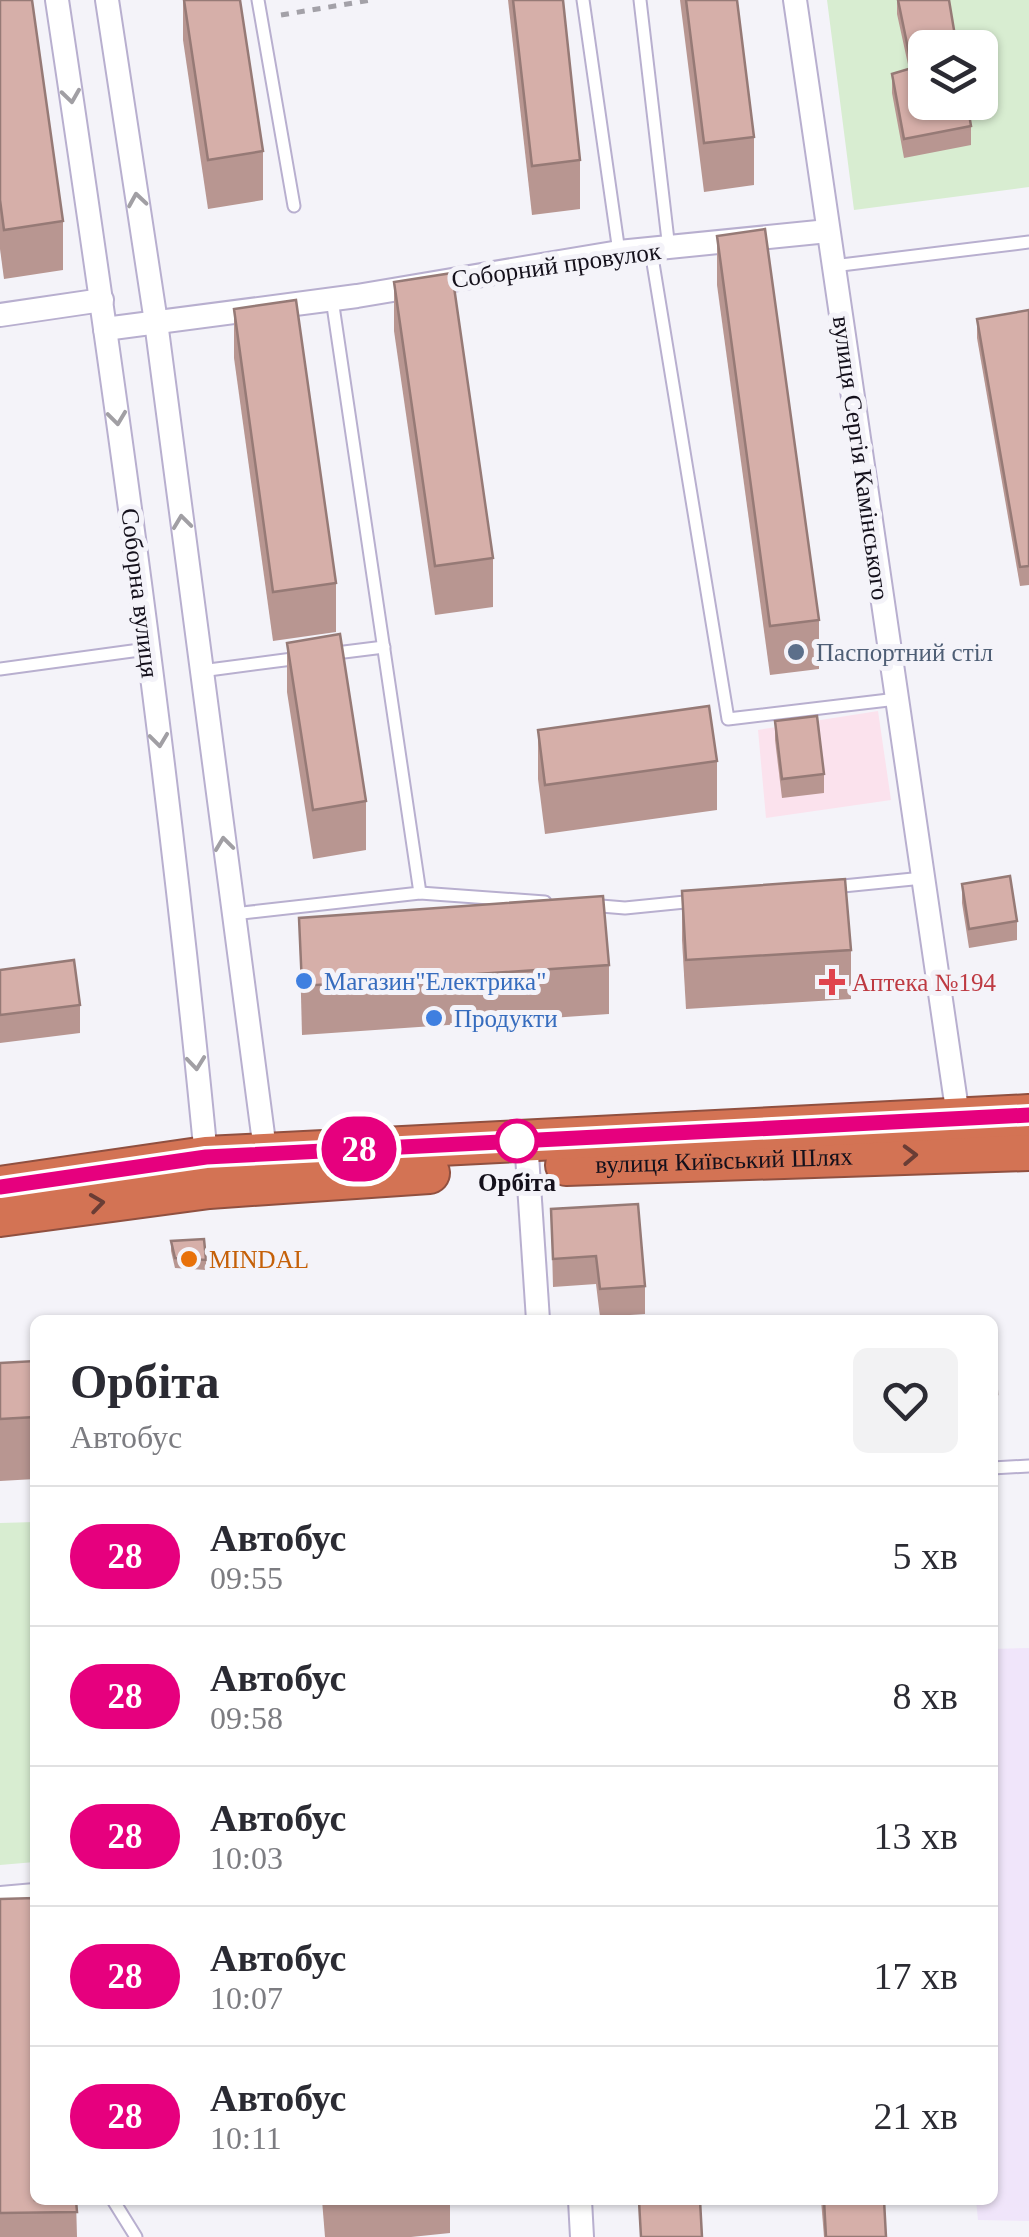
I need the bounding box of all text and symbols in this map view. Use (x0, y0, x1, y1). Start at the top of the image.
map controls (908, 30, 998, 120)
button: layers (908, 30, 998, 120)
one-way arrow (60, 88, 81, 105)
one-way arrow (128, 192, 149, 208)
street label: Соборний провулок (450, 237, 663, 293)
street label: вулиця Сергія Камінського (828, 314, 894, 602)
one-way arrow (106, 411, 127, 427)
street label: Соборна вулиця (116, 507, 164, 680)
one-way arrow (172, 513, 193, 530)
place label: Паспортний стіл (816, 639, 993, 666)
marker: Паспортний стіл (785, 641, 807, 663)
one-way arrow (148, 733, 169, 749)
one-way arrow (214, 836, 235, 852)
place label: Магазин"Електрика" (324, 968, 546, 995)
place label: Аптека №194 (852, 969, 996, 996)
marker: Магазин"Електрика" (293, 970, 315, 992)
marker: Аптека №194 (821, 971, 843, 993)
place label: Продукти (454, 1005, 558, 1032)
marker: Продукти (423, 1007, 445, 1029)
one-way arrow (185, 1056, 206, 1072)
line badge: 28 (314, 1116, 404, 1182)
marker: Орбіта (496, 1120, 538, 1162)
text: 28 (342, 1130, 377, 1169)
street label: вулиця Київський Шлях (595, 1142, 854, 1178)
one-way arrow (902, 1144, 918, 1165)
place label: Орбіта (478, 1169, 556, 1196)
one-way arrow (89, 1193, 105, 1214)
place label: MINDAL (209, 1246, 309, 1273)
marker: MINDAL (178, 1248, 200, 1270)
button: heart (853, 1348, 958, 1453)
text: Орбіта (70, 1355, 220, 1408)
text: Автобус (70, 1419, 182, 1455)
text: Автобус (210, 1517, 346, 1559)
text: 5 хв (893, 1535, 958, 1577)
text: 28 (108, 1537, 143, 1576)
text: 09:55 (210, 1560, 283, 1596)
text: Автобус (210, 1657, 346, 1699)
text: 8 хв (893, 1675, 958, 1717)
text: 28 (108, 1677, 143, 1716)
text: 09:58 (210, 1700, 283, 1736)
text: Автобус (210, 1797, 346, 1839)
text: 13 хв (874, 1815, 958, 1857)
text: 28 (108, 1817, 143, 1856)
text: 10:03 (210, 1840, 283, 1876)
text: Автобус (210, 1937, 346, 1979)
text: 17 хв (874, 1955, 958, 1997)
text: 28 (108, 1957, 143, 1996)
text: 10:07 (210, 1980, 283, 2016)
text: Автобус (210, 2077, 346, 2119)
text: 21 хв (874, 2095, 958, 2137)
text: 28 (108, 2097, 143, 2136)
text: 10:11 (210, 2120, 282, 2156)

